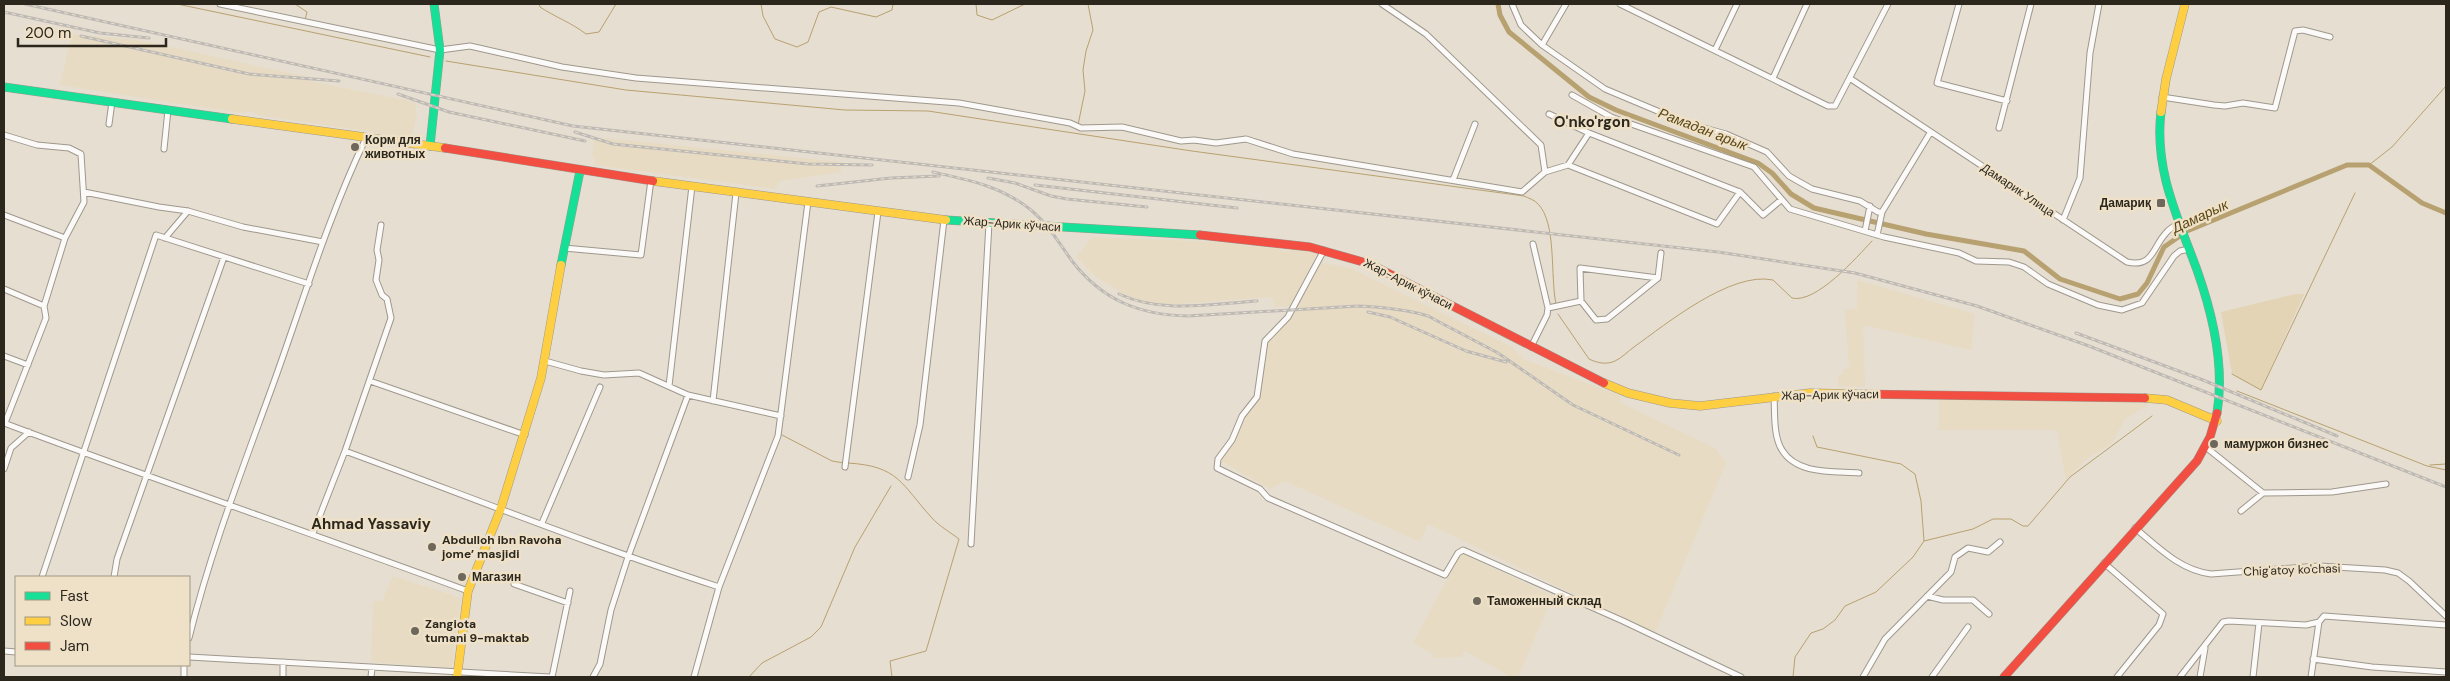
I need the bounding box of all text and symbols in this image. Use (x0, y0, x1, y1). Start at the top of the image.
scale bar (18, 15, 165, 47)
text: 200 m (25, 23, 71, 43)
water label: Рамадан арык (1656, 104, 1751, 155)
district label: O'nko'rgon (1554, 112, 1630, 132)
place label: Корм для животных (364, 132, 426, 162)
marker: Корм для животных (349, 141, 361, 153)
street label: Дамарик Улица (1978, 159, 2058, 221)
place label: Дамариқ (2100, 195, 2151, 211)
water label: Дамарык (2167, 195, 2232, 238)
marker: Дамариқ (2155, 197, 2167, 209)
street label: Жар-Арик кўчаси (963, 213, 1061, 235)
street label: Жар-Арик кўчаси (1361, 255, 1455, 313)
street label: Жар-Арик кўчаси (1781, 386, 1879, 404)
place label: мамуржон бизнес (2224, 436, 2329, 452)
marker: мамуржон бизнес (2208, 438, 2220, 450)
district label: Ahmad Yassaviy (311, 514, 431, 534)
place label: Abdulloh ibn Ravoha jome’ masjidi (441, 532, 561, 562)
marker: Abdulloh ibn Ravoha jome’ masjidi (426, 541, 438, 553)
street label: Chig'atoy ko'chasi (2243, 560, 2341, 580)
place label: Магазин (472, 569, 521, 585)
marker: Магазин (456, 571, 468, 583)
legend (15, 576, 190, 666)
text: Fast (60, 586, 89, 606)
place label: Таможенный склад (1487, 593, 1602, 609)
marker: Таможенный склад (1471, 595, 1483, 607)
text: Slow (60, 611, 93, 631)
place label: Zangiota tumani 9-maktab (425, 616, 529, 646)
marker: Zangiota tumani 9-maktab (409, 625, 421, 637)
text: Jam (60, 636, 89, 656)

